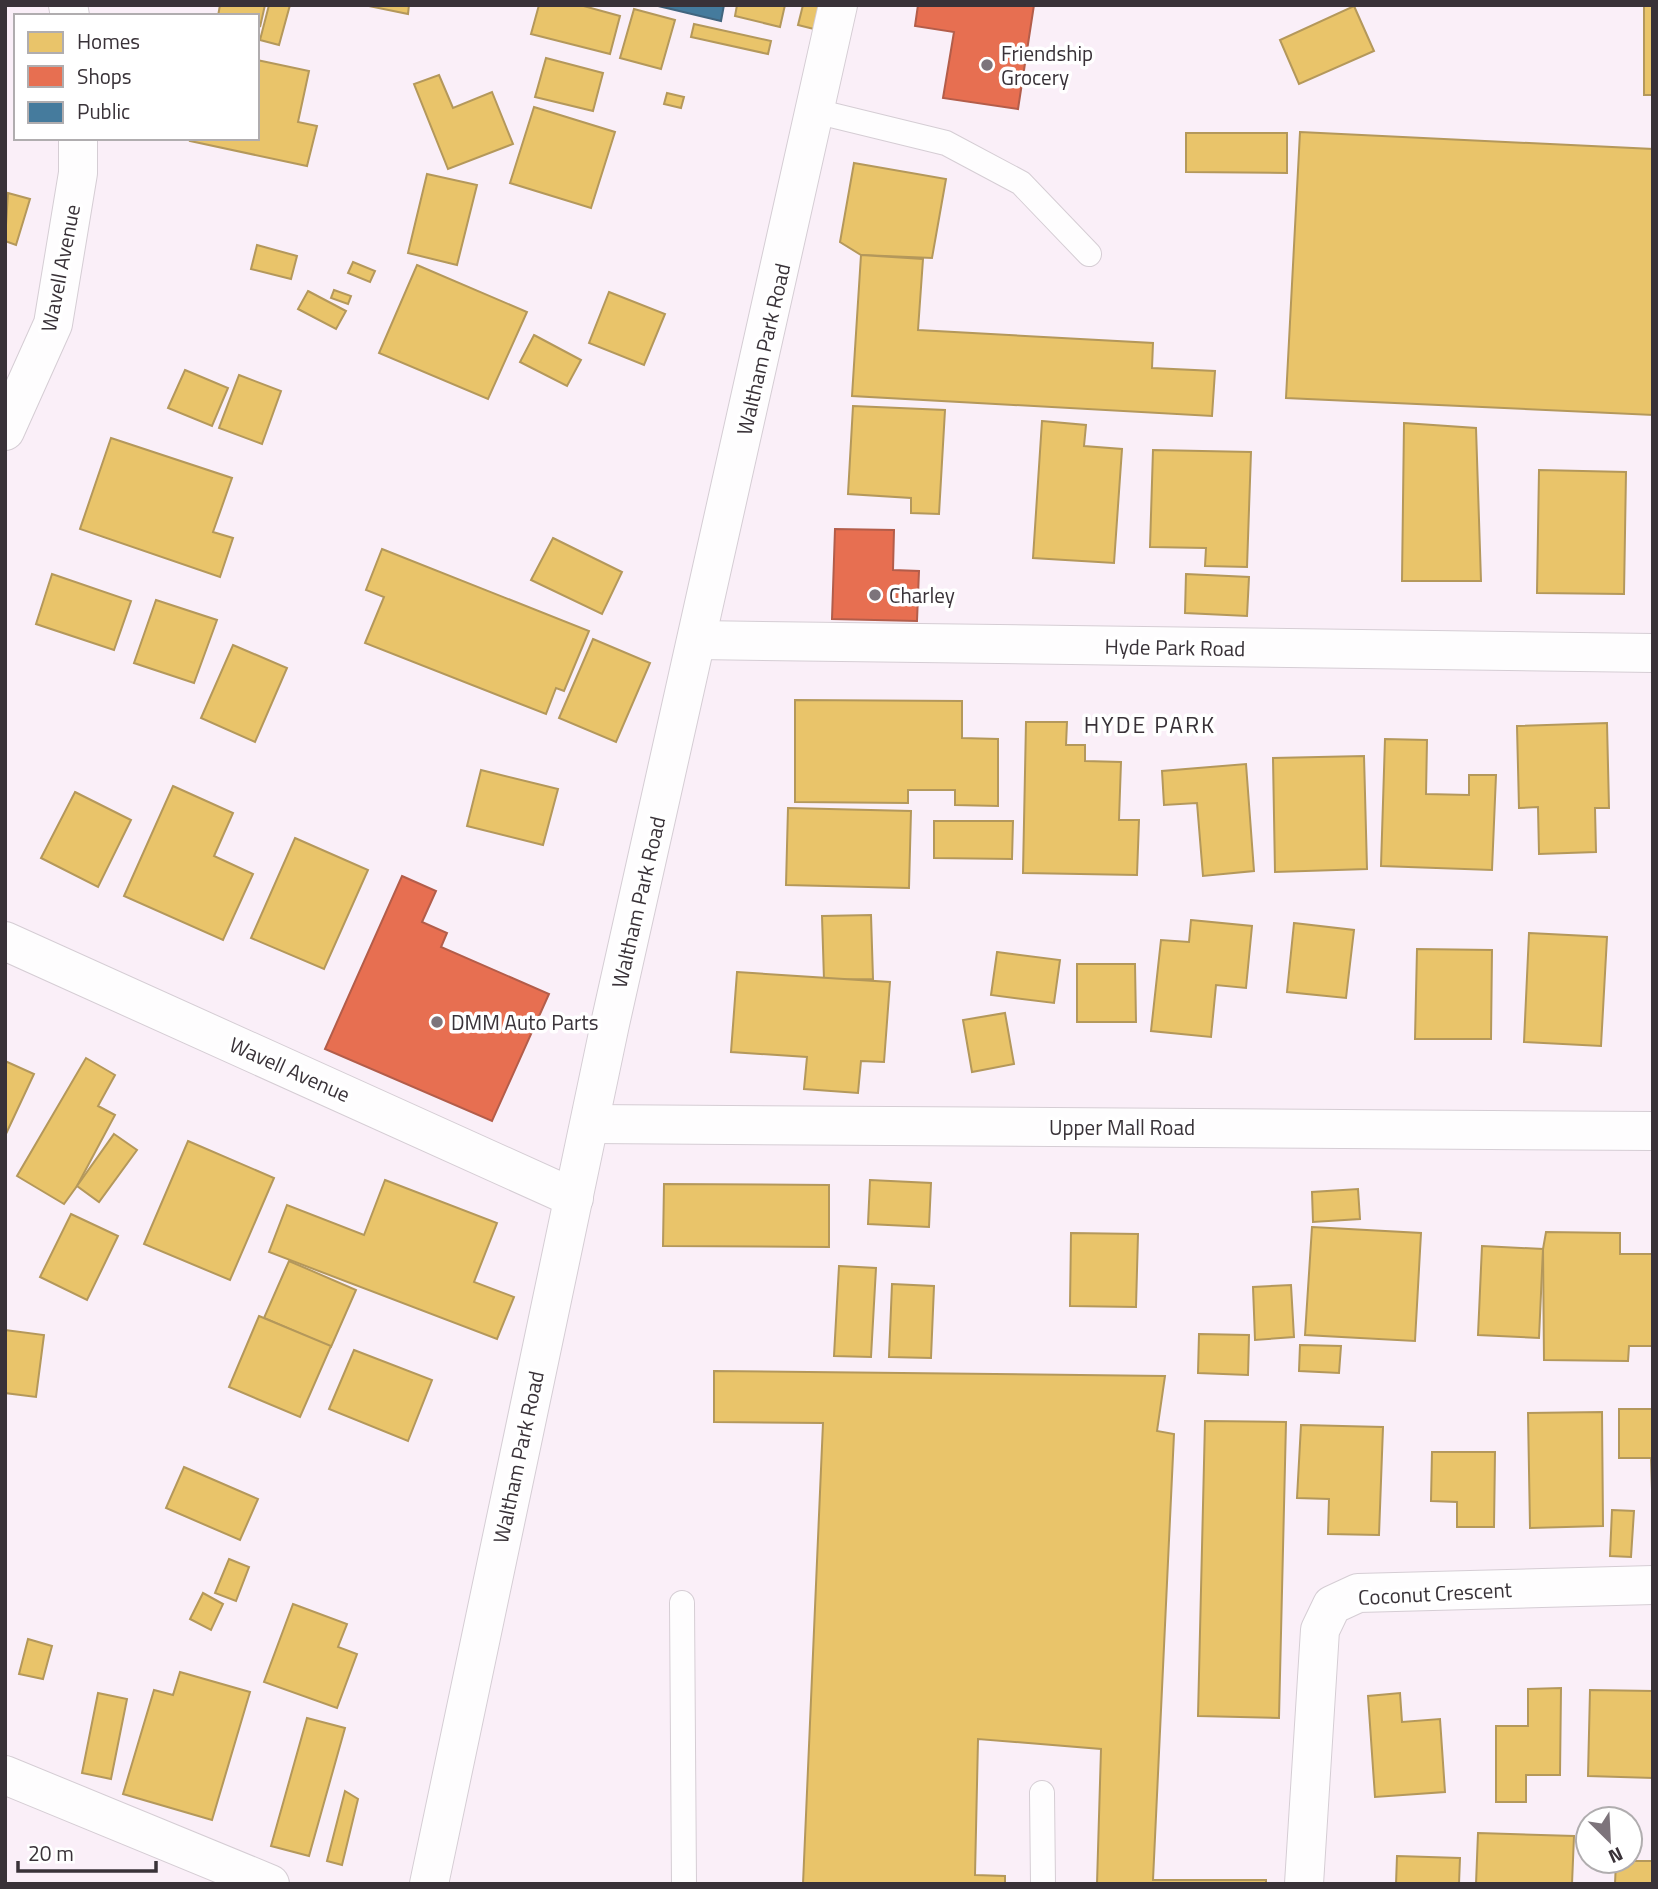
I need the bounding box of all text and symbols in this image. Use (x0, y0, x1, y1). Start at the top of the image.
legend (14, 14, 259, 140)
text: Homes (77, 25, 140, 57)
place label: Friendship Grocery (1001, 37, 1093, 93)
marker: Friendship Grocery (979, 57, 995, 73)
text: Shops (77, 60, 132, 92)
text: Public (77, 95, 130, 127)
street label: Wavell Avenue (32, 202, 88, 334)
street label: Waltham Park Road (728, 260, 798, 438)
place label: Charley (889, 579, 955, 611)
marker: Charley (867, 587, 883, 603)
street label: Hyde Park Road (1104, 630, 1246, 664)
district label: HYDE PARK (1084, 707, 1216, 742)
street label: Waltham Park Road (603, 813, 673, 991)
place label: DMM Auto Parts (451, 1006, 598, 1038)
marker: DMM Auto Parts (429, 1014, 445, 1030)
street label: Wavell Avenue (224, 1028, 356, 1110)
street label: Upper Mall Road (1049, 1111, 1195, 1143)
street label: Waltham Park Road (484, 1368, 552, 1546)
street label: Coconut Crescent (1357, 1573, 1513, 1613)
north arrow (1574, 1805, 1644, 1875)
scale bar (18, 1829, 156, 1873)
text: 20 m (28, 1837, 74, 1869)
text: N (1604, 1840, 1628, 1872)

